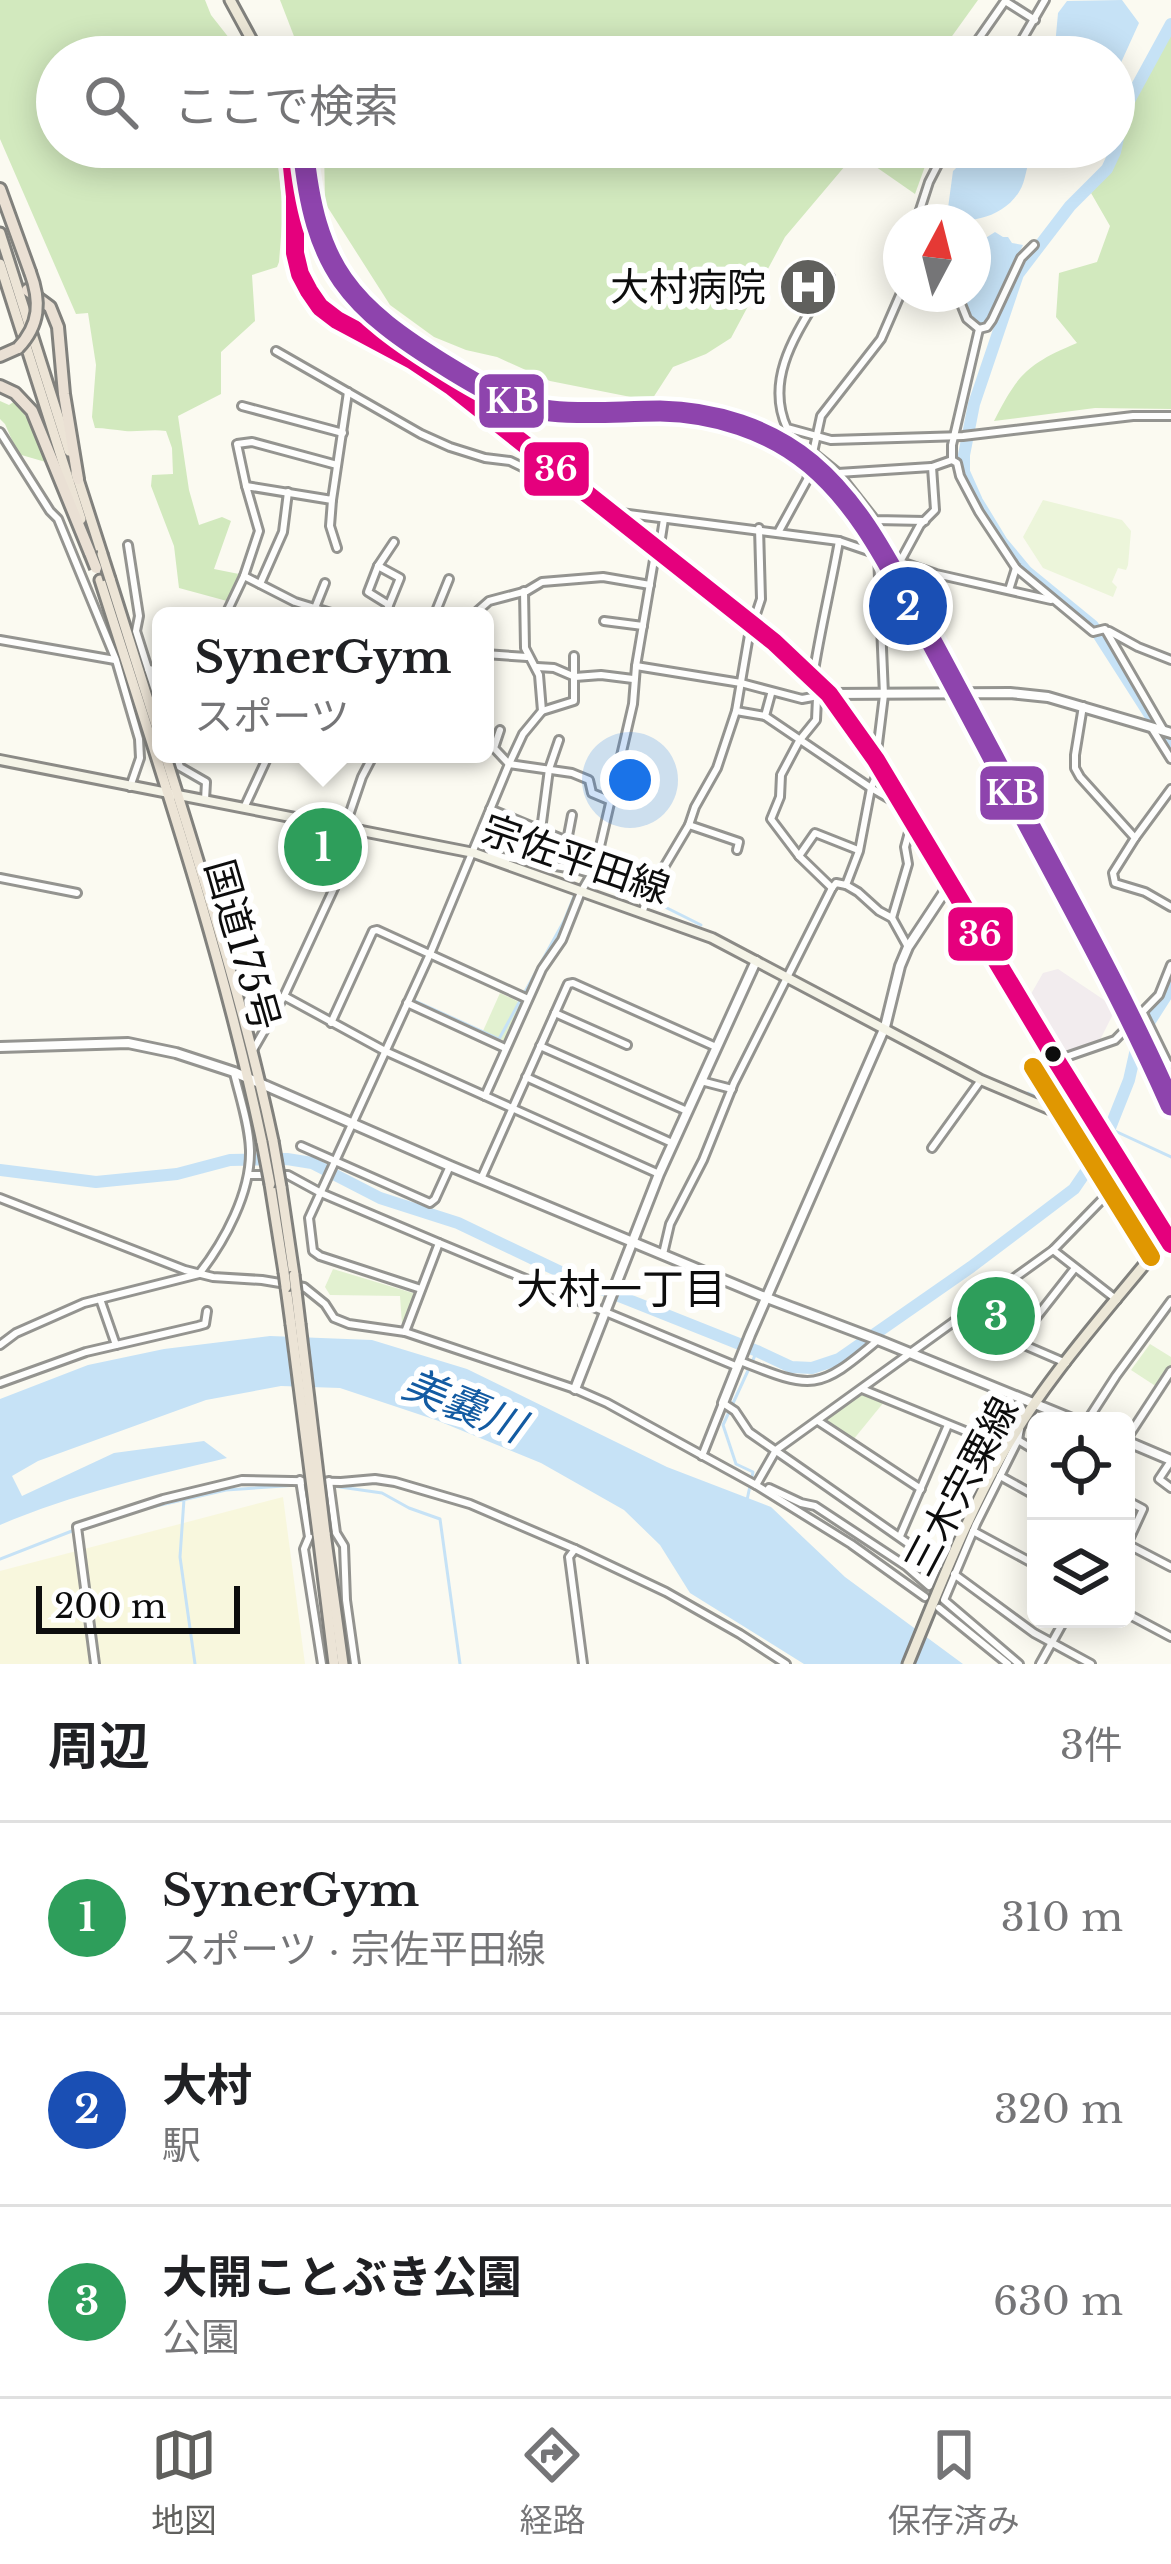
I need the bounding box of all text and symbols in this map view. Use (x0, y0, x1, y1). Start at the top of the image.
search box (36, 36, 1135, 168)
icon: search (78, 69, 144, 135)
text: ここで検索 (174, 78, 399, 134)
north arrow (883, 204, 991, 312)
hospital icon: 大村病院 (777, 256, 839, 318)
place label: 大村病院 (610, 263, 766, 312)
line badge: KB (477, 372, 546, 430)
text: KB (485, 381, 539, 422)
line badge: 36 (522, 440, 591, 498)
text: 36 (534, 449, 578, 490)
pin: 2 (869, 561, 947, 651)
popup (152, 607, 494, 763)
text: SynerGym (194, 629, 452, 685)
text: スポーツ (194, 692, 350, 741)
your location (600, 750, 660, 810)
line badge: KB (978, 764, 1046, 822)
text: KB (985, 773, 1039, 814)
pin: 1 (284, 802, 362, 892)
street label: 宗佐平田線 (476, 805, 676, 914)
street label: 国道175号 (195, 854, 290, 1036)
line badge: 36 (946, 905, 1015, 963)
text: 36 (958, 914, 1002, 955)
unlabelled marker (1042, 1043, 1064, 1065)
district label: 大村一丁目 (516, 1263, 726, 1315)
pin: 3 (957, 1271, 1035, 1361)
water label: 美嚢川 (396, 1357, 536, 1454)
street label: 三木宍粟線 (894, 1389, 1029, 1584)
map controls (1027, 1412, 1135, 1628)
button: locate (1027, 1412, 1135, 1520)
button: layers (1027, 1520, 1135, 1628)
scale bar (36, 1580, 240, 1633)
text: 200 m (54, 1586, 166, 1627)
text: 周辺 (48, 1715, 150, 1778)
text: 3件 (1060, 1721, 1123, 1770)
text: SynerGym (162, 1862, 419, 1918)
text: 1 (78, 1893, 96, 1942)
text: 310 m (1001, 1893, 1123, 1942)
text: スポーツ · 宗佐平田線 (162, 1925, 546, 1974)
text: 大村 (162, 2057, 252, 2113)
text: 2 (74, 2085, 100, 2134)
text: 320 m (994, 2085, 1123, 2134)
text: 駅 (162, 2121, 201, 2170)
text: 大開ことぶき公園 (162, 2249, 522, 2305)
text: 3 (75, 2277, 99, 2326)
text: 630 m (993, 2277, 1123, 2326)
text: 公園 (162, 2313, 240, 2362)
tab: 地図 (151, 2422, 217, 2542)
tab: 経路 (519, 2422, 585, 2542)
tab: 保存済み (888, 2422, 1020, 2542)

